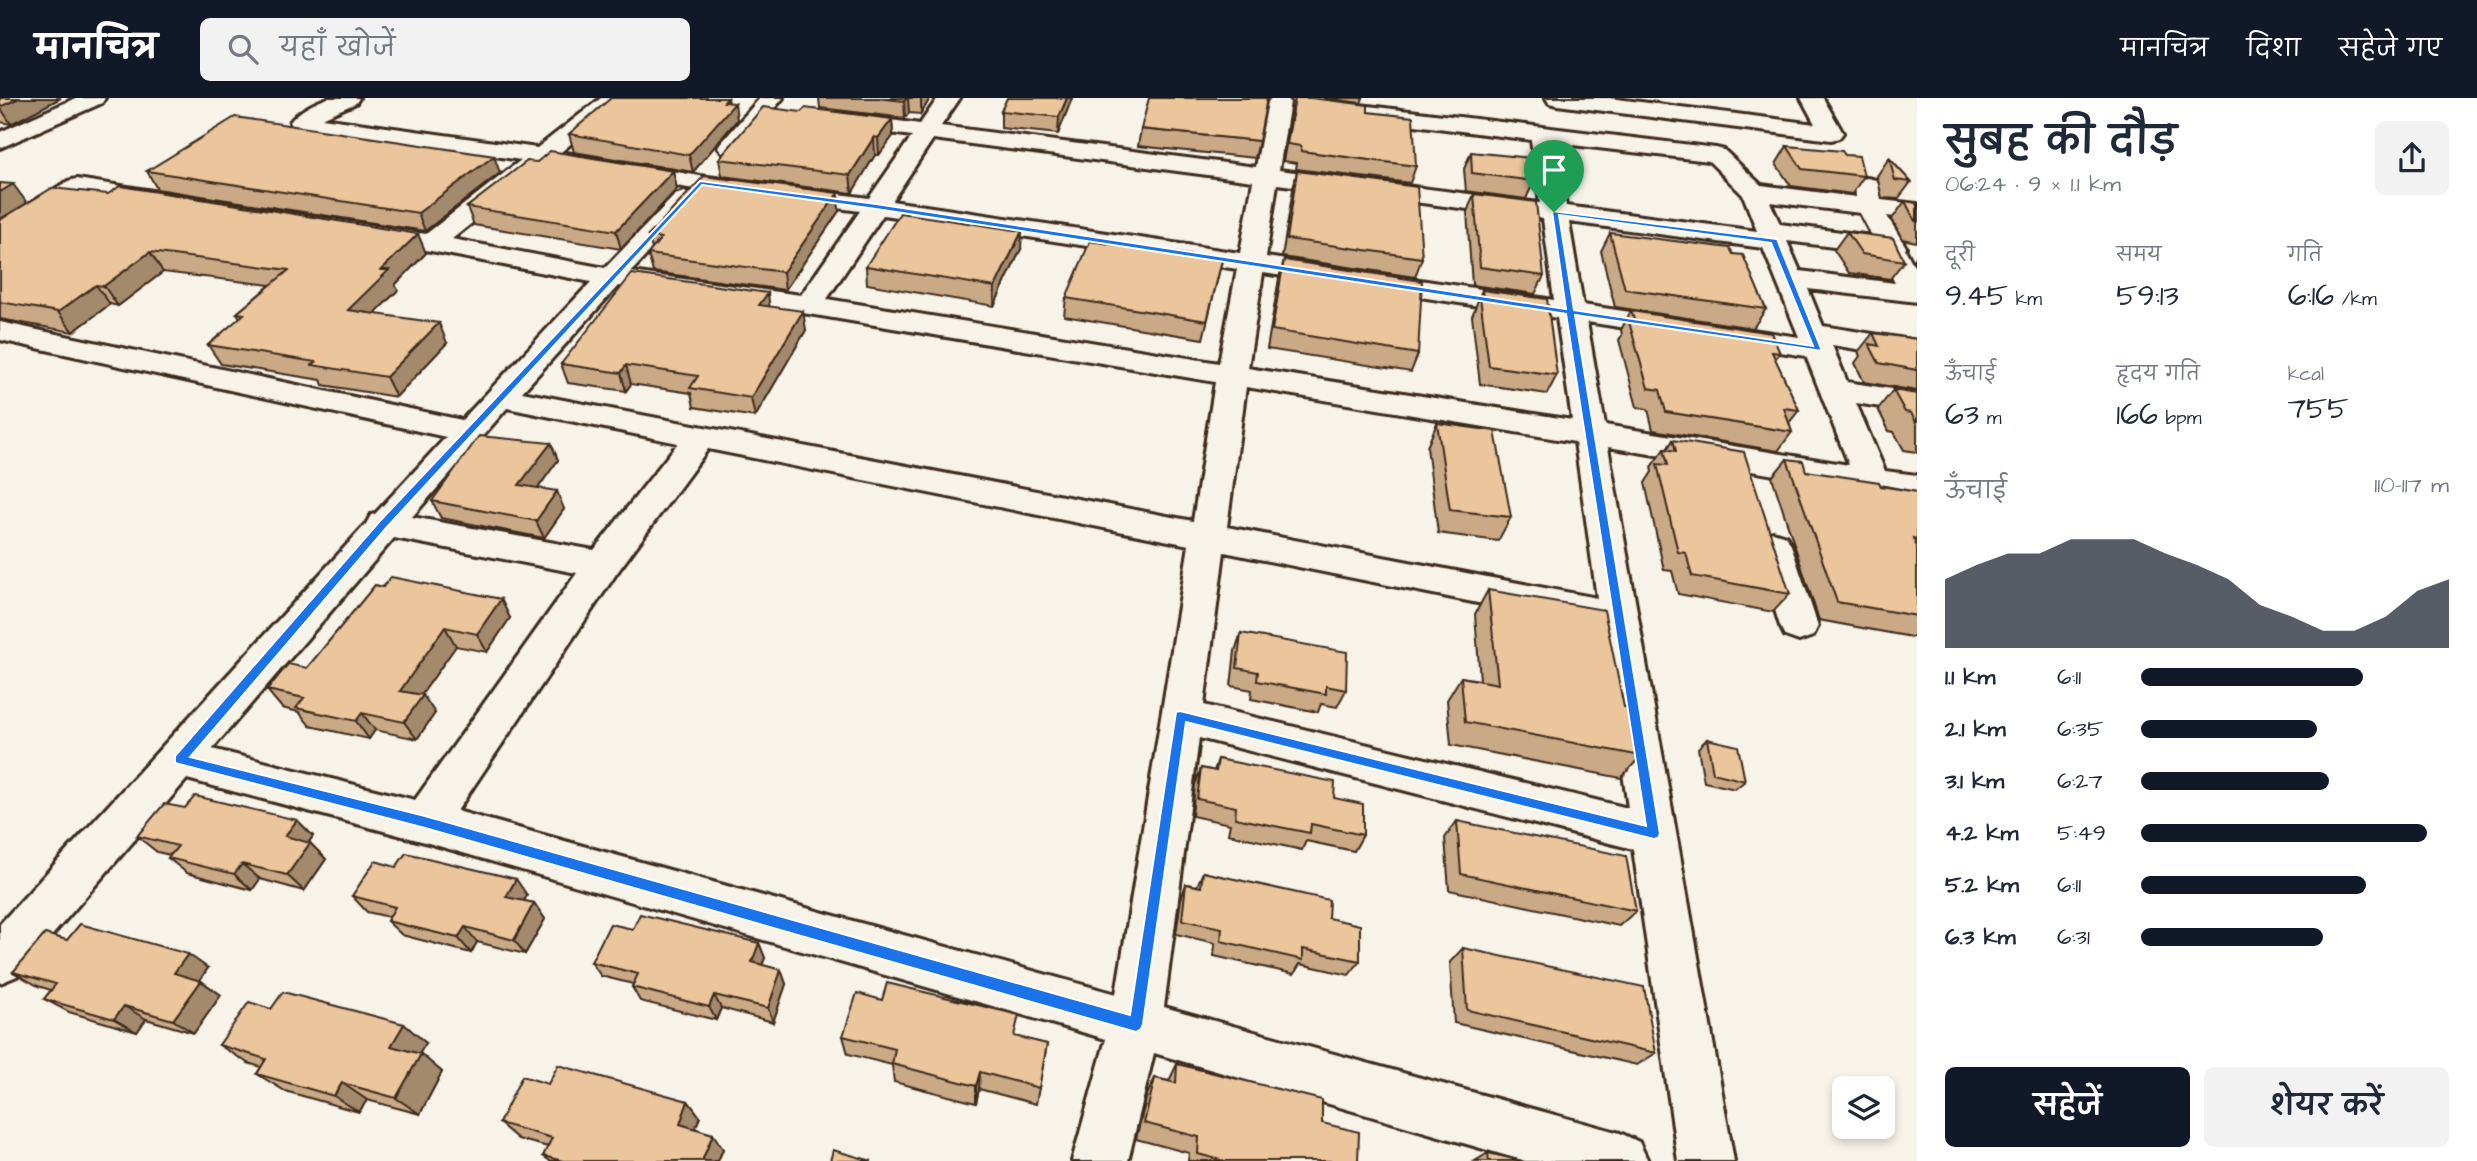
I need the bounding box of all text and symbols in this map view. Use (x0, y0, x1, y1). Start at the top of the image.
search box (200, 18, 690, 81)
text: मानचित्र (35, 25, 158, 71)
icon: search (224, 30, 262, 68)
text: यहाँ खोजें (280, 30, 395, 66)
text: मानचित्र (2120, 32, 2208, 66)
text: दिशा (2246, 32, 2301, 66)
text: सहेजे गए (2339, 32, 2442, 66)
text: सुबह की दौड़ (1945, 116, 2177, 168)
button: share (2375, 121, 2449, 195)
pin (1524, 140, 1584, 212)
icon: arrive (1535, 151, 1573, 189)
text: 06:24 · 9 × 1.1 km (1945, 168, 2121, 200)
text: दूरी (1945, 242, 1975, 269)
text: समय (2116, 242, 2162, 269)
text: गति (2288, 242, 2322, 269)
text: 9.45 (1945, 275, 2008, 317)
text: 59:13 (2116, 275, 2179, 317)
text: 6:16 (2288, 275, 2334, 317)
text: km (2008, 286, 2042, 313)
text: /km (2334, 286, 2377, 313)
text: ऊँचाई (1945, 361, 1996, 388)
text: हृदय गति (2116, 361, 2200, 388)
text: kcal (2288, 361, 2324, 388)
text: 755 (2288, 388, 2349, 430)
text: 63 (1945, 394, 1979, 436)
text: 166 (2116, 394, 2158, 436)
text: m (1979, 405, 2001, 432)
text: bpm (2158, 405, 2201, 432)
text: 110–117 m (2374, 469, 2449, 501)
text: ऊँचाई (1945, 475, 2007, 507)
text: 1.1 km (1945, 661, 1995, 693)
text: 6:11 (2057, 661, 2081, 693)
text: 2.1 km (1945, 713, 2006, 745)
text: 6:35 (2057, 713, 2103, 745)
text: 3.1 km (1945, 765, 2004, 797)
text: 6:27 (2057, 765, 2103, 797)
text: 4.2 km (1945, 817, 2018, 849)
text: 5:49 (2057, 817, 2106, 849)
text: 5.2 km (1945, 869, 2019, 901)
text: 6:11 (2057, 869, 2081, 901)
text: 6.3 km (1945, 921, 2016, 953)
text: 6:31 (2057, 921, 2090, 953)
button: सहेजें (1945, 1067, 2190, 1147)
button: शेयर करें (2204, 1067, 2449, 1147)
map controls (1832, 1076, 1895, 1139)
button: layers (1832, 1076, 1895, 1139)

